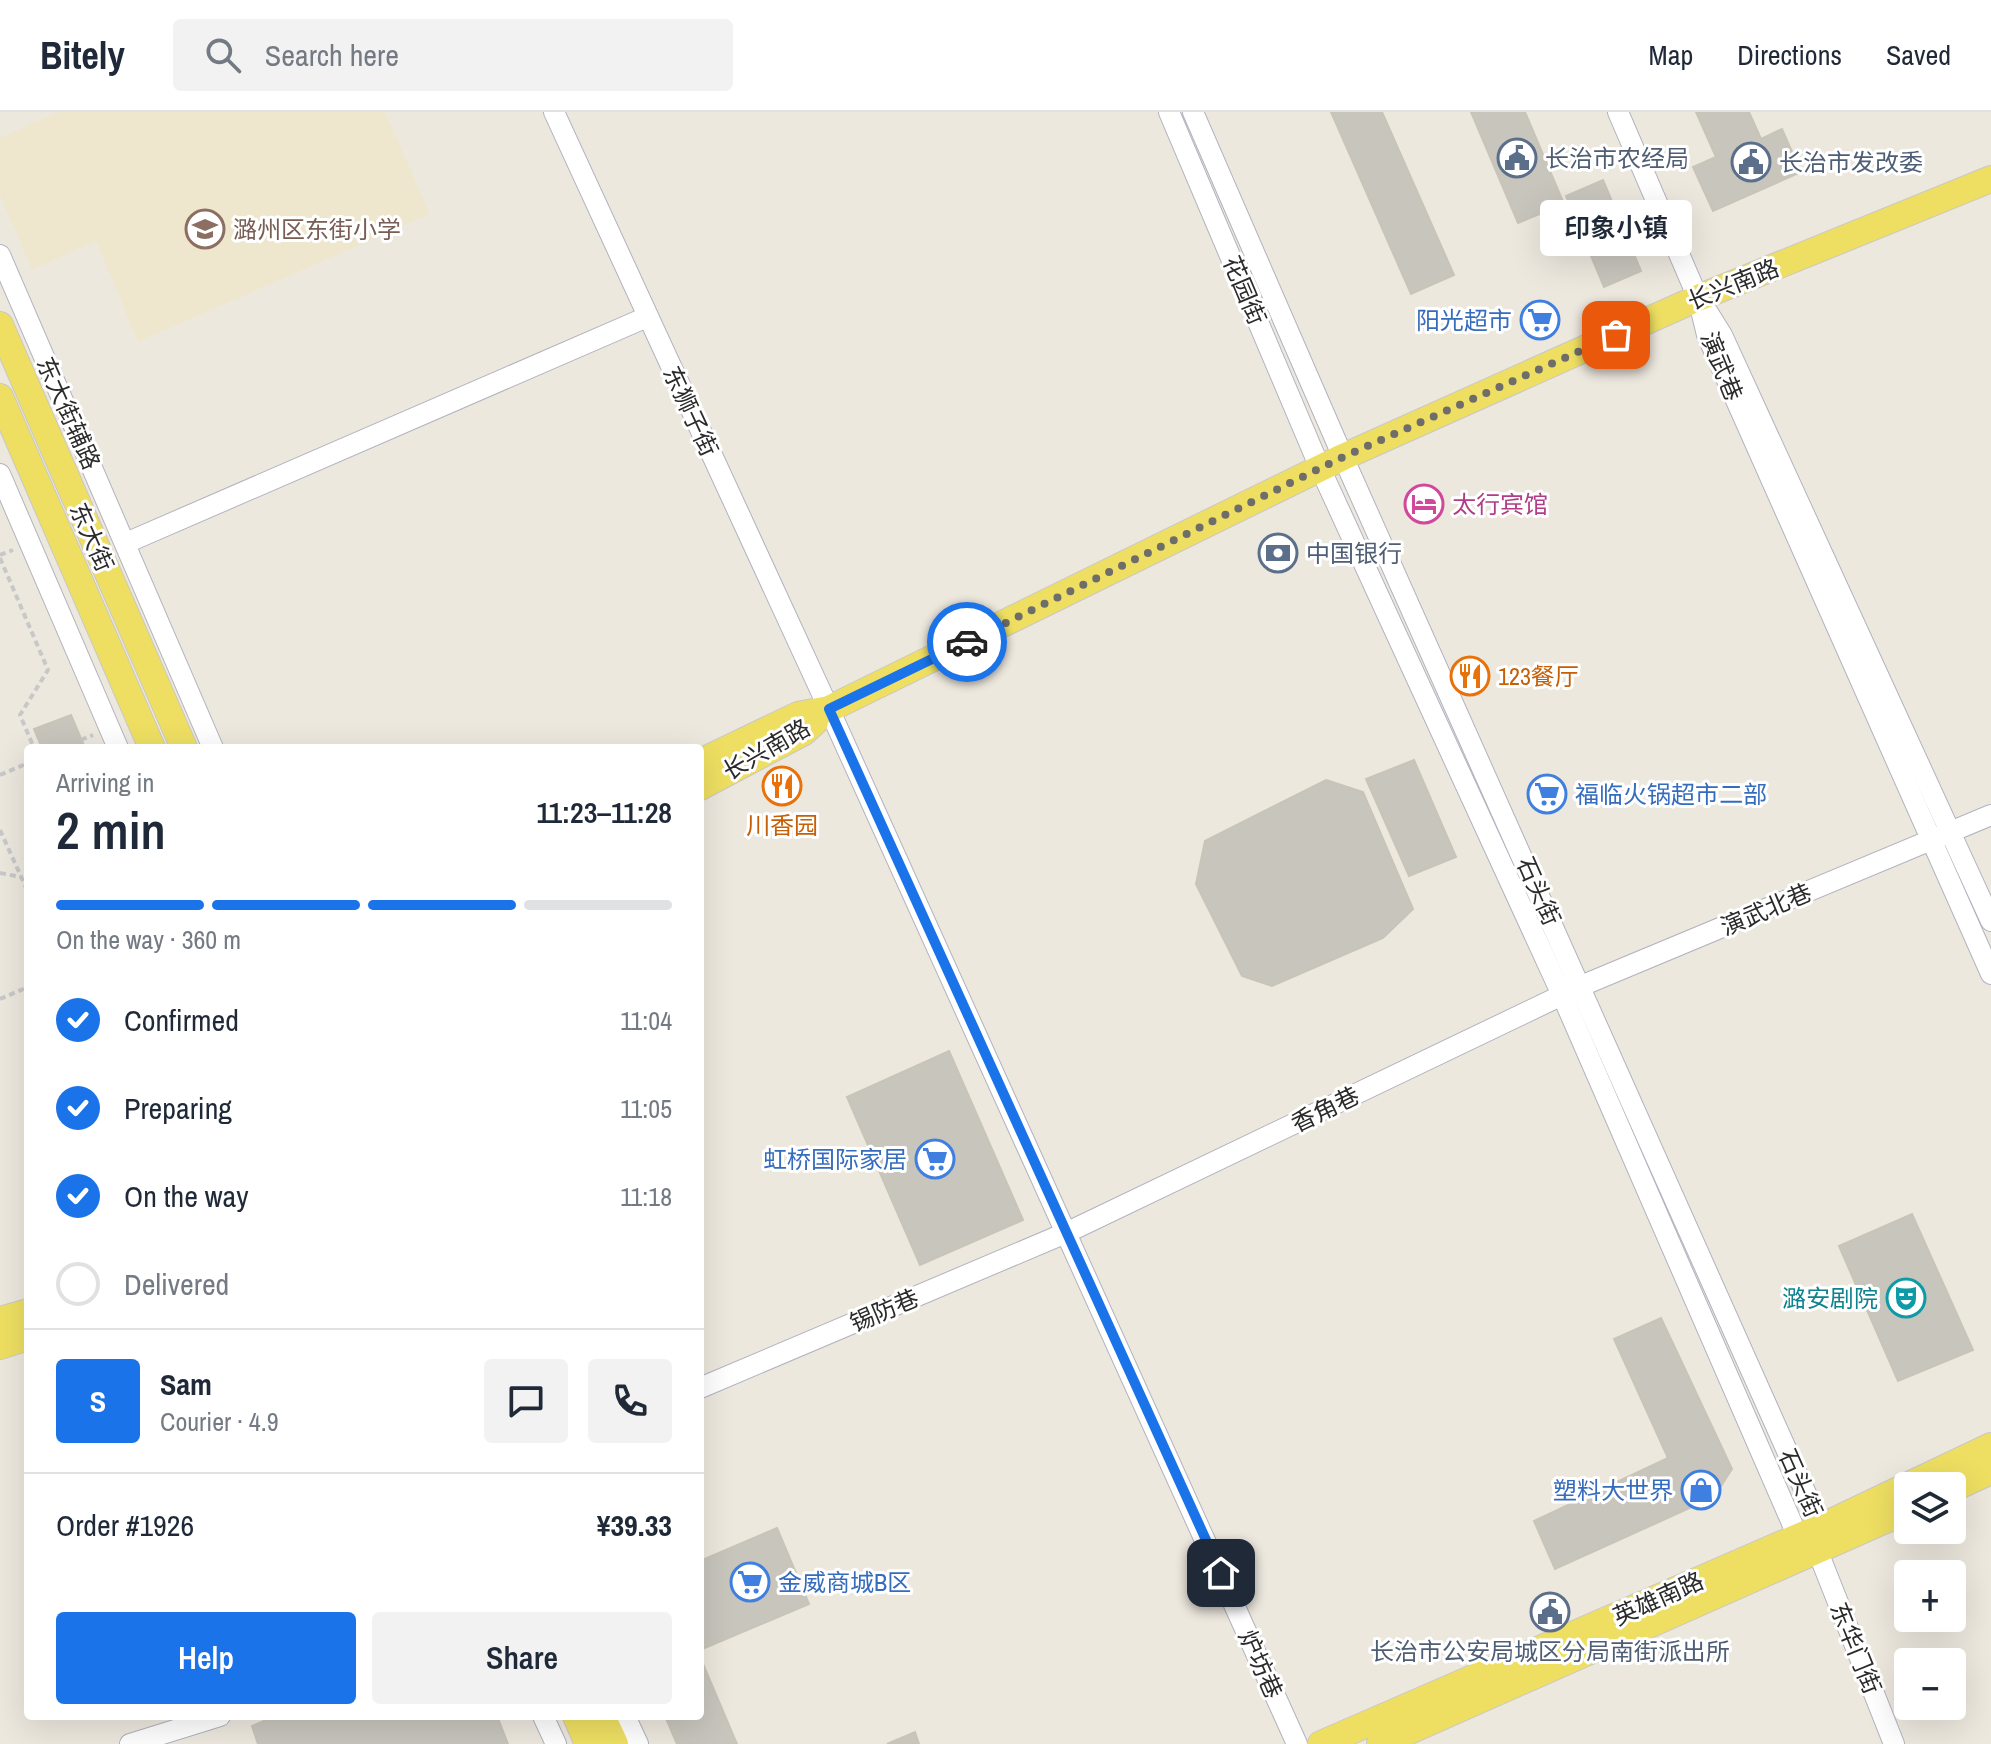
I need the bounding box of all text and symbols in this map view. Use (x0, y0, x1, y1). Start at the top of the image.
search box (173, 19, 733, 91)
text: Bitely (40, 30, 125, 81)
icon: search (201, 33, 245, 77)
text: Search here (265, 35, 399, 75)
text: Map (1649, 36, 1693, 74)
text: Directions (1737, 36, 1842, 74)
text: Saved (1886, 36, 1951, 74)
public building icon: 长治市农经局 (1496, 137, 1538, 179)
public building icon: 长治市发改委 (1730, 141, 1772, 183)
place label: 长治市农经局 (1545, 142, 1689, 174)
place label: 长治市发改委 (1779, 146, 1923, 178)
callout: 印象小镇 (1540, 199, 1692, 255)
school or university icon: 潞州区东街小学 (184, 208, 226, 250)
text: 印象小镇 (1564, 210, 1668, 245)
place label: 潞州区东街小学 (233, 213, 401, 245)
street label: 花园街 (1216, 251, 1274, 329)
street label: 长兴南路 (1683, 251, 1783, 317)
supermarket icon: 阳光超市 (1519, 299, 1561, 341)
pin (1582, 301, 1650, 369)
place label: 阳光超市 (1416, 304, 1512, 336)
icon: bag (1594, 313, 1638, 357)
street label: 演武巷 (1694, 327, 1750, 405)
street label: 东大街辅路 (30, 352, 108, 474)
street label: 东狮子街 (656, 361, 726, 461)
hotel icon: 太行宾馆 (1403, 483, 1445, 525)
place label: 太行宾馆 (1452, 488, 1548, 520)
street label: 东大街 (63, 498, 121, 576)
bank icon: 中国银行 (1257, 532, 1299, 574)
place label: 中国银行 (1306, 537, 1402, 569)
courier (927, 602, 1007, 682)
icon: car (945, 620, 989, 664)
restaurant icon: 123餐厅 (1449, 655, 1491, 697)
place label: 123餐厅 (1498, 660, 1579, 692)
street label: 长兴南路 (716, 711, 816, 787)
text: Arriving in (56, 765, 154, 800)
restaurant icon: 川香园 (761, 765, 803, 807)
supermarket icon: 福临火锅超市二部 (1526, 773, 1568, 815)
place label: 福临火锅超市二部 (1575, 778, 1767, 810)
text: 11:23–11:28 (536, 792, 672, 832)
text: 2 min (56, 795, 166, 865)
place label: 川香园 (746, 809, 818, 841)
street label: 石头街 (1510, 852, 1568, 930)
street label: 演武北巷 (1716, 876, 1816, 942)
text: On the way · 360 m (56, 922, 241, 957)
icon: check (56, 998, 100, 1042)
text: Confirmed (124, 1000, 239, 1040)
text: 11:04 (620, 1003, 672, 1038)
street label: 香角巷 (1286, 1079, 1364, 1139)
icon: check (56, 1086, 100, 1130)
text: Preparing (124, 1088, 232, 1128)
text: 11:05 (620, 1091, 672, 1126)
supermarket icon: 虹桥国际家居 (914, 1138, 956, 1180)
place label: 虹桥国际家居 (763, 1143, 907, 1175)
icon: check (56, 1174, 100, 1218)
text: On the way (124, 1176, 248, 1216)
text: 11:18 (620, 1179, 672, 1214)
text: Delivered (124, 1264, 229, 1304)
theatre icon: 潞安剧院 (1885, 1277, 1927, 1319)
street label: 锡防巷 (845, 1281, 923, 1339)
place label: 潞安剧院 (1782, 1282, 1878, 1314)
button: chat (484, 1359, 568, 1443)
button: phone (588, 1359, 672, 1443)
text: Sam (160, 1364, 212, 1404)
text: S (90, 1381, 106, 1421)
text: Courier · 4.9 (160, 1404, 279, 1439)
street label: 石头街 (1772, 1444, 1830, 1522)
shop icon: 塑料大世界 (1680, 1469, 1722, 1511)
map controls (1894, 1472, 1966, 1720)
button: layers (1894, 1472, 1966, 1544)
place label: 塑料大世界 (1553, 1474, 1673, 1506)
text: Order #1926 (56, 1505, 194, 1545)
text: ¥39.33 (597, 1505, 672, 1545)
pin (1187, 1539, 1255, 1607)
icon: home (1199, 1551, 1243, 1595)
button: + (1894, 1560, 1966, 1632)
supermarket icon: 金威商城B区 (729, 1561, 771, 1603)
street label: 英雄南路 (1608, 1564, 1708, 1632)
place label: 金威商城B区 (778, 1566, 911, 1598)
public building icon: 长治市公安局城区分局南街派出所 (1529, 1591, 1571, 1633)
street label: 东华门街 (1823, 1598, 1889, 1698)
button: Help (56, 1612, 356, 1704)
button: Share (372, 1612, 672, 1704)
street label: 炉坊巷 (1232, 1625, 1290, 1703)
place label: 长治市公安局城区分局南街派出所 (1370, 1635, 1730, 1667)
button: − (1894, 1648, 1966, 1720)

